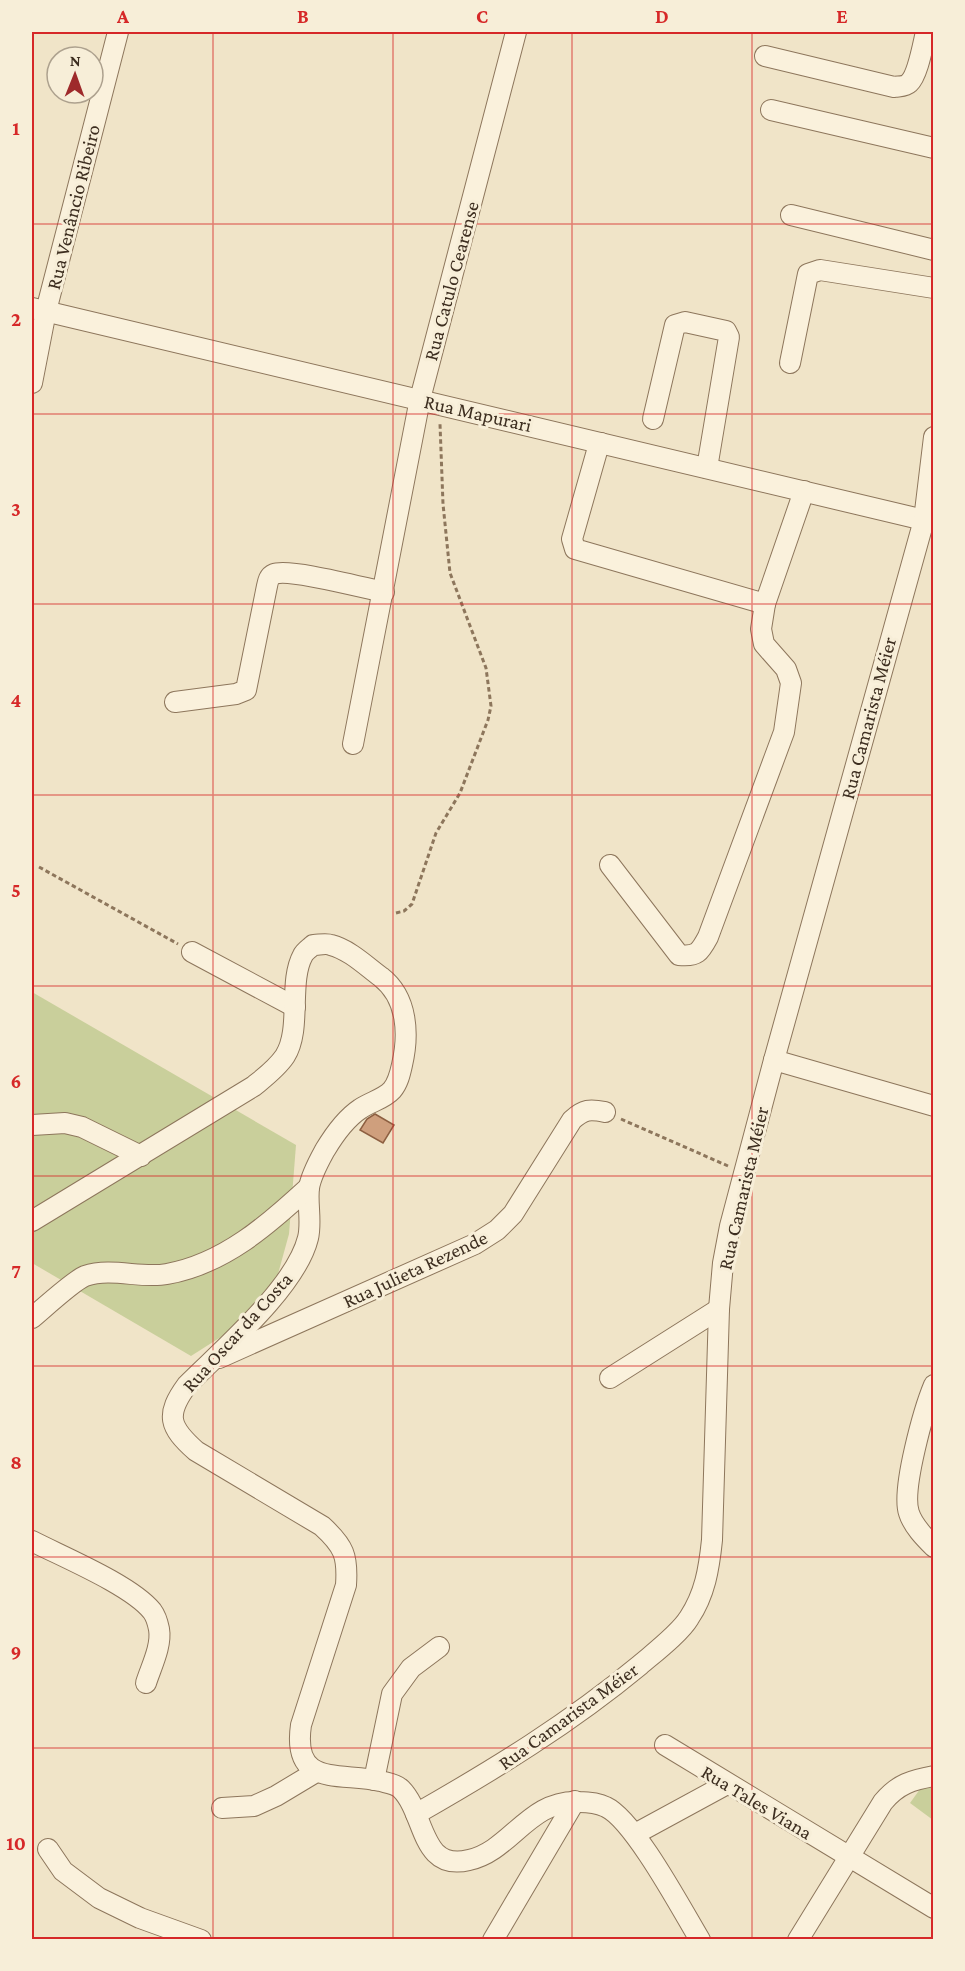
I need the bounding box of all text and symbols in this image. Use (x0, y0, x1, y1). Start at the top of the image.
text: A (116, 5, 130, 27)
text: B (297, 5, 309, 27)
text: C (476, 5, 488, 27)
text: D (655, 5, 669, 27)
text: E (836, 5, 848, 27)
north arrow (45, 45, 105, 105)
text: N (70, 52, 81, 69)
text: 1 (12, 117, 20, 139)
street label: Rua Venâncio Ribeiro (42, 122, 104, 292)
street label: Rua Catulo Cearense (419, 199, 483, 363)
text: 2 (11, 308, 21, 330)
street label: Rua Mapurari (422, 390, 534, 437)
text: 3 (11, 498, 21, 520)
street label: Rua Camarista Méier (836, 634, 900, 802)
text: 4 (11, 689, 22, 711)
text: 5 (11, 879, 21, 901)
text: 6 (11, 1070, 21, 1092)
street label: Rua Camarista Méier (713, 1104, 773, 1272)
street label: Rua Julieta Rezende (339, 1226, 491, 1313)
text: 7 (11, 1260, 21, 1282)
street label: Rua Oscar da Costa (178, 1268, 296, 1396)
text: 8 (10, 1451, 22, 1473)
text: 9 (11, 1641, 21, 1663)
street label: Rua Camarista Méier (494, 1658, 642, 1774)
street label: Rua Tales Viana (698, 1760, 816, 1844)
text: 10 (6, 1832, 26, 1854)

